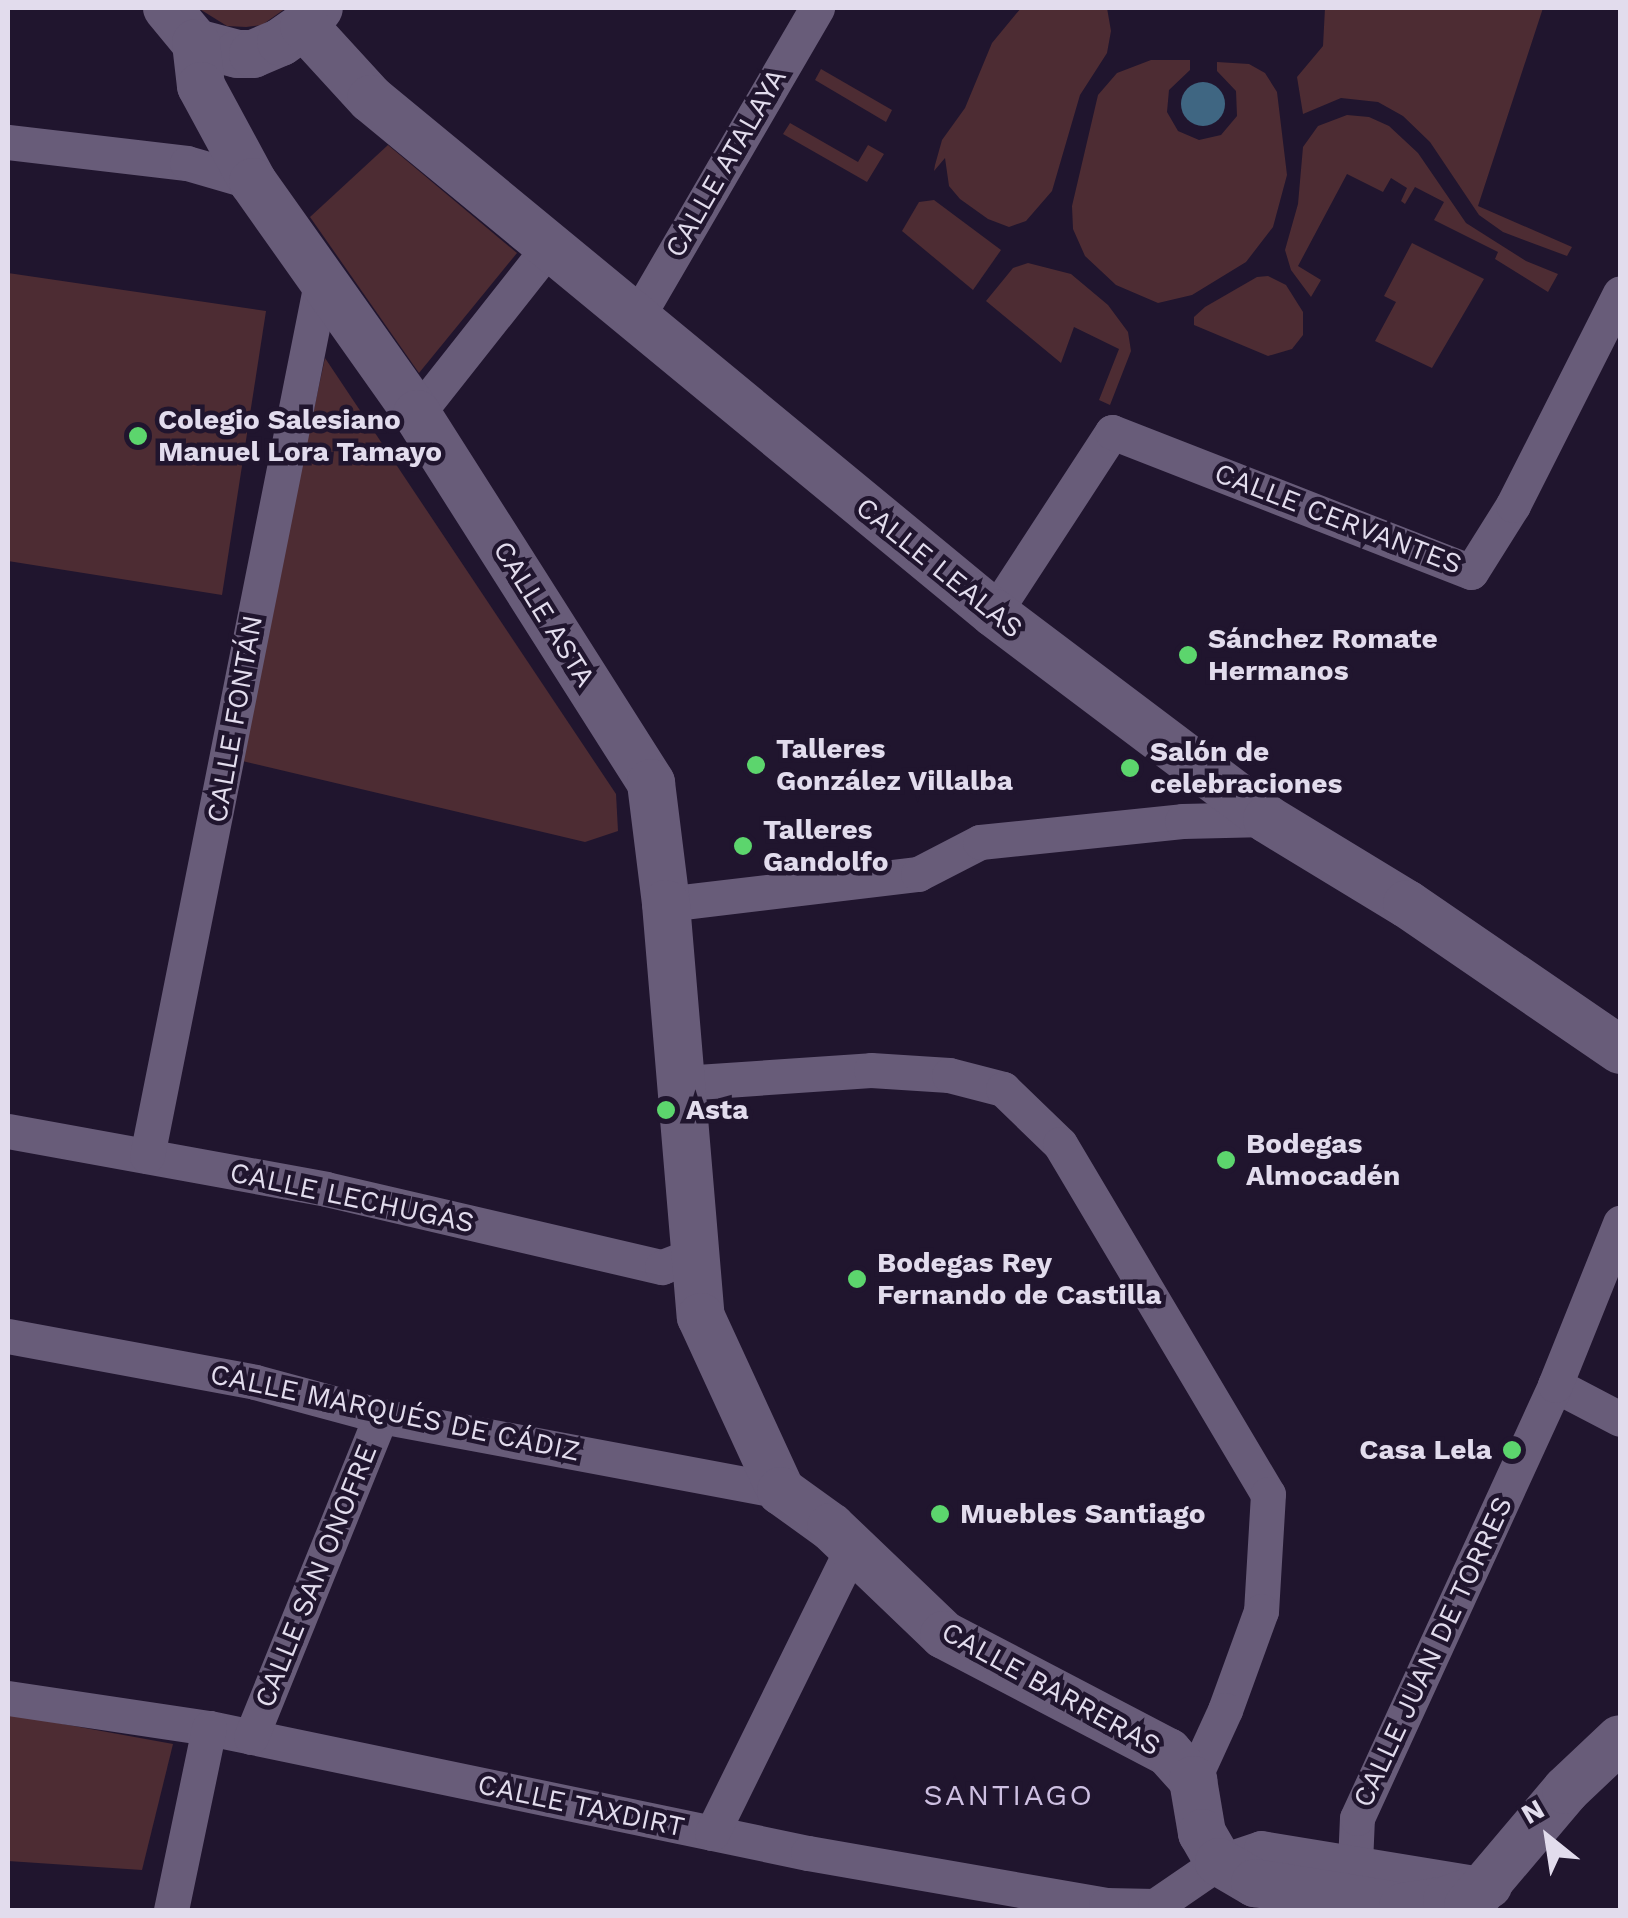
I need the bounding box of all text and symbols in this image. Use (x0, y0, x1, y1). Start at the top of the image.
street label: CALLE ATALAYA (658, 62, 794, 264)
place label: Colegio Salesiano Manuel Lora Tamayo (158, 403, 443, 469)
marker: Colegio Salesiano Manuel Lora Tamayo (127, 425, 149, 447)
street label: CALLE CERVANTES (1210, 456, 1466, 582)
street label: CALLE LEALAS (849, 491, 1029, 645)
street label: CALLE ASTA (486, 534, 602, 694)
street label: CALLE FONTÁN (200, 613, 270, 825)
place label: Sánchez Romate Hermanos (1208, 622, 1438, 688)
marker: Sánchez Romate Hermanos (1177, 644, 1199, 666)
place label: Talleres González Villalba (776, 732, 1014, 798)
place label: Salón de celebraciones (1150, 735, 1342, 801)
marker: Talleres González Villalba (745, 754, 767, 776)
marker: Salón de celebraciones (1119, 757, 1141, 779)
place label: Talleres Gandolfo (763, 813, 889, 879)
marker: Talleres Gandolfo (732, 835, 754, 857)
place label: Asta (686, 1093, 749, 1127)
marker: Asta (655, 1099, 677, 1121)
place label: Bodegas Almocadén (1246, 1127, 1400, 1193)
marker: Bodegas Almocadén (1215, 1149, 1237, 1171)
street label: CALLE LECHUGAS (227, 1156, 477, 1240)
place label: Bodegas Rey Fernando de Castilla (877, 1246, 1161, 1312)
marker: Bodegas Rey Fernando de Castilla (846, 1268, 868, 1290)
street label: CALLE MARQUÉS DE CÁDIZ (207, 1357, 583, 1469)
place label: Casa Lela (1359, 1433, 1492, 1467)
street label: CALLE SAN ONOFRE (248, 1439, 384, 1713)
marker: Casa Lela (1501, 1439, 1523, 1461)
street label: CALLE JUAN DE TORRES (1346, 1491, 1520, 1813)
place label: Muebles Santiago (960, 1497, 1205, 1531)
marker: Muebles Santiago (929, 1503, 951, 1525)
street label: CALLE BARRERAS (936, 1615, 1166, 1763)
street label: CALLE TAXDIRT (474, 1768, 688, 1844)
district label: SANTIAGO (923, 1777, 1095, 1813)
north arrow (1498, 1788, 1598, 1888)
text: N (1516, 1792, 1550, 1831)

